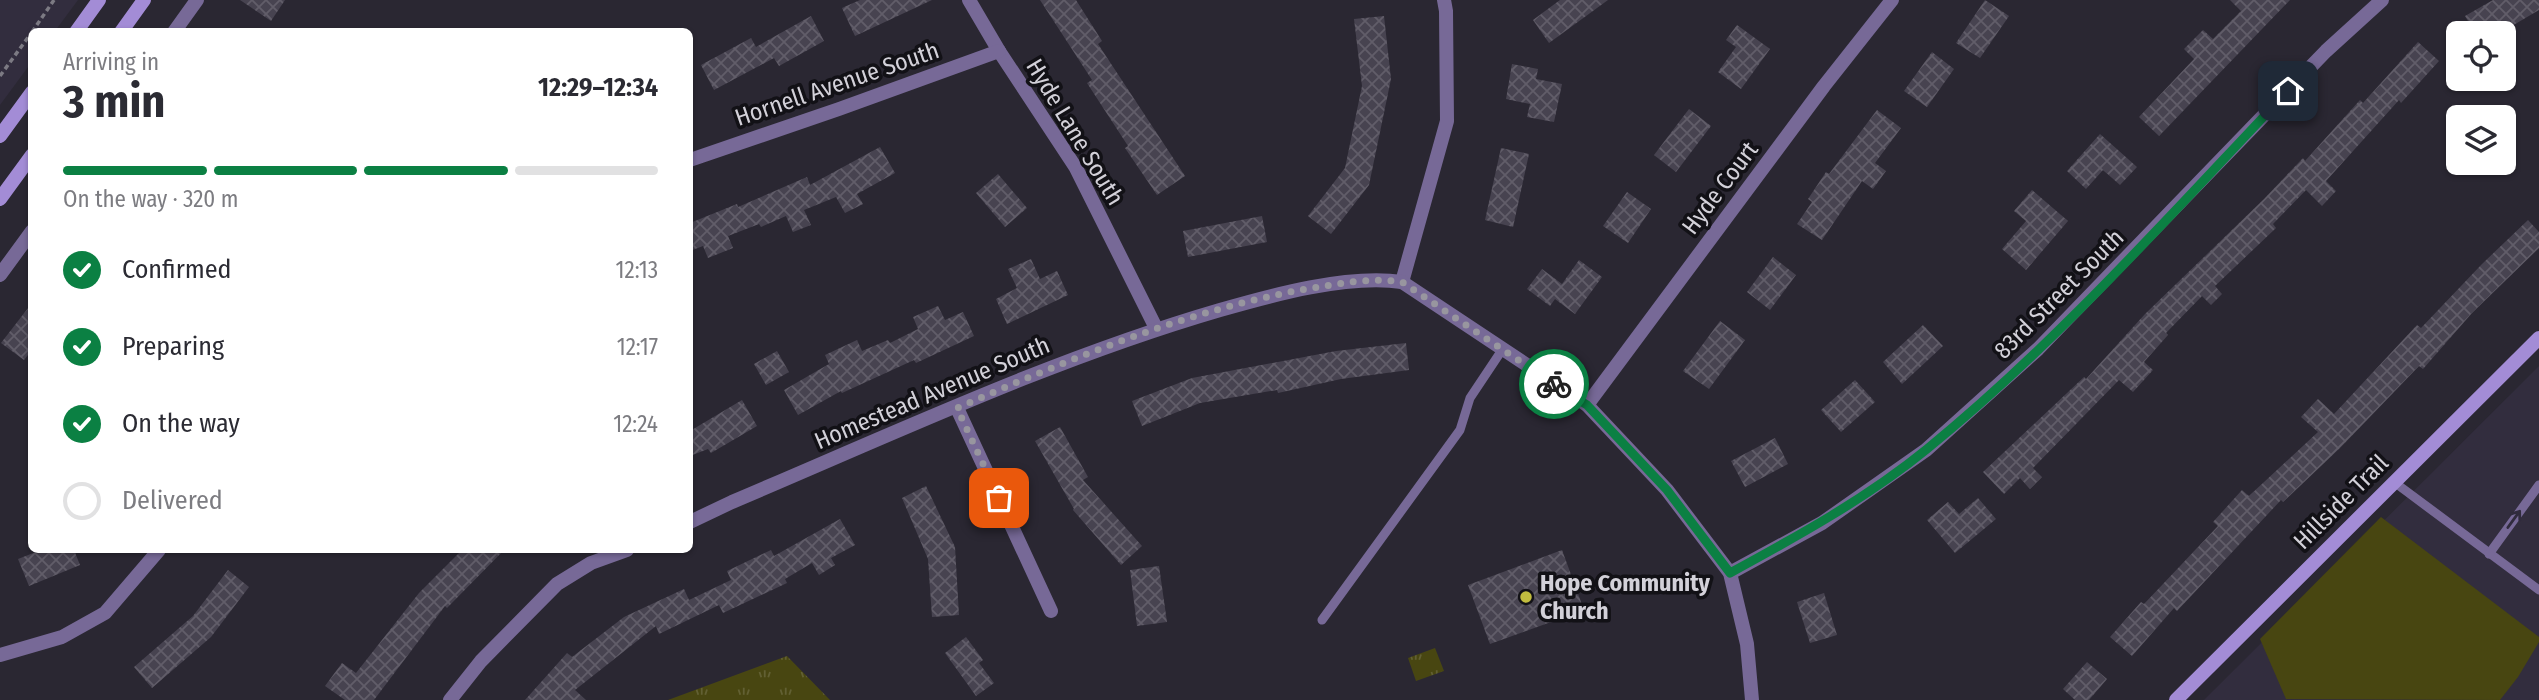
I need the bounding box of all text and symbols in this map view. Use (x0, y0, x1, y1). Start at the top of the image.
map controls (2446, 21, 2516, 175)
button: locate (2446, 21, 2516, 91)
street label: Hornell Avenue South (731, 36, 943, 132)
text: Arriving in (63, 48, 159, 76)
street label: Hyde Lane South (1020, 54, 1130, 210)
pin (2258, 61, 2318, 121)
text: 12:29–12:34 (538, 72, 658, 103)
icon: home (2269, 72, 2307, 110)
text: 3 min (63, 74, 165, 129)
button: layers (2446, 105, 2516, 175)
street label: Hyde Court (1676, 136, 1764, 240)
text: On the way · 320 m (63, 185, 238, 213)
street label: 83rd Street South (1989, 224, 2129, 364)
icon: check (63, 251, 101, 289)
text: Confirmed (122, 254, 232, 285)
text: 12:13 (616, 256, 658, 284)
icon: check (63, 328, 101, 366)
text: Preparing (122, 331, 224, 362)
street label: Homestead Avenue South (810, 331, 1054, 455)
text: 12:17 (617, 333, 658, 361)
courier (1519, 349, 1589, 419)
icon: bike (1535, 365, 1573, 403)
icon: check (63, 405, 101, 443)
text: On the way (122, 408, 240, 439)
text: 12:24 (613, 410, 658, 438)
street label: Hillside Trail (2288, 449, 2394, 555)
pin (969, 468, 1029, 528)
icon: bag (980, 479, 1018, 517)
text: Delivered (122, 485, 223, 516)
one-way arrow (2506, 510, 2521, 529)
place label: Hope Community Church (1540, 569, 1711, 625)
marker: Hope Community Church (1518, 589, 1534, 605)

